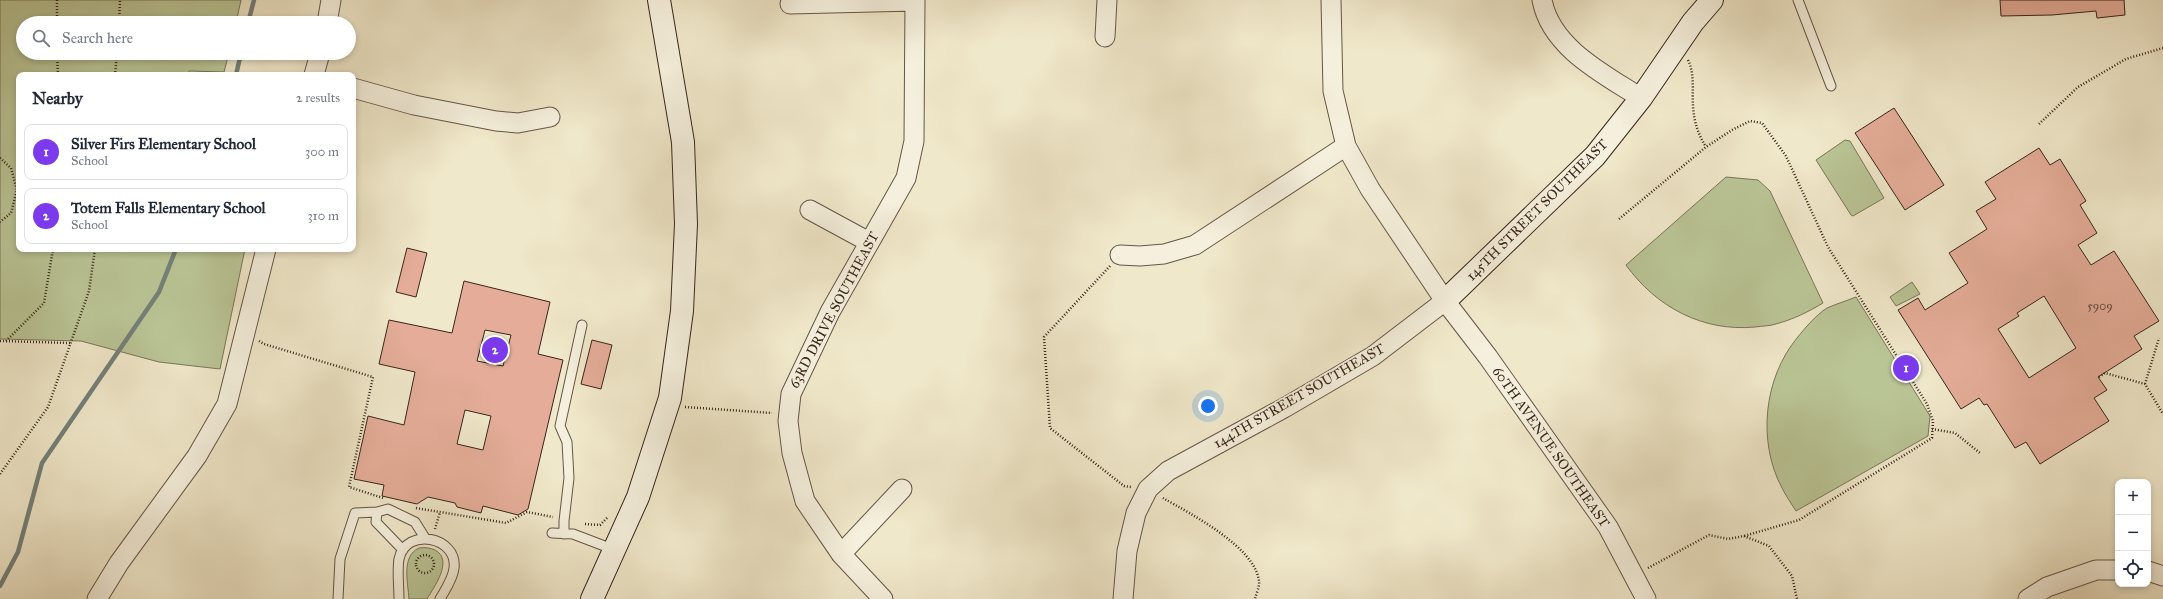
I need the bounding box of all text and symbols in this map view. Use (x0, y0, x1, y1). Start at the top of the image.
search box (16, 16, 356, 60)
icon: search (30, 27, 52, 49)
text: Search here (62, 29, 133, 47)
text: Nearby (32, 88, 83, 109)
text: 2 results (296, 90, 340, 106)
text: Silver Firs Elementary School (71, 135, 256, 153)
street label: 145TH STREET SOUTHEAST (1463, 135, 1612, 284)
text: 1 (43, 144, 49, 160)
text: 300 m (305, 144, 339, 160)
text: School (71, 153, 108, 169)
text: Totem Falls Elementary School (71, 199, 266, 217)
text: 2 (43, 208, 49, 224)
text: 310 m (307, 208, 339, 224)
text: School (71, 217, 108, 233)
street label: 63RD DRIVE SOUTHEAST (785, 229, 883, 391)
house number: 5909 (2087, 299, 2113, 313)
pin: 2 (482, 335, 508, 365)
street label: 144TH STREET SOUTHEAST (1211, 340, 1388, 452)
pin: 1 (1893, 353, 1919, 383)
street label: 60TH AVENUE SOUTHEAST (1489, 363, 1613, 531)
your location (1198, 396, 1218, 416)
map controls (2115, 479, 2151, 587)
button: + (2115, 479, 2151, 515)
button: − (2115, 515, 2151, 551)
button: locate (2115, 551, 2151, 587)

